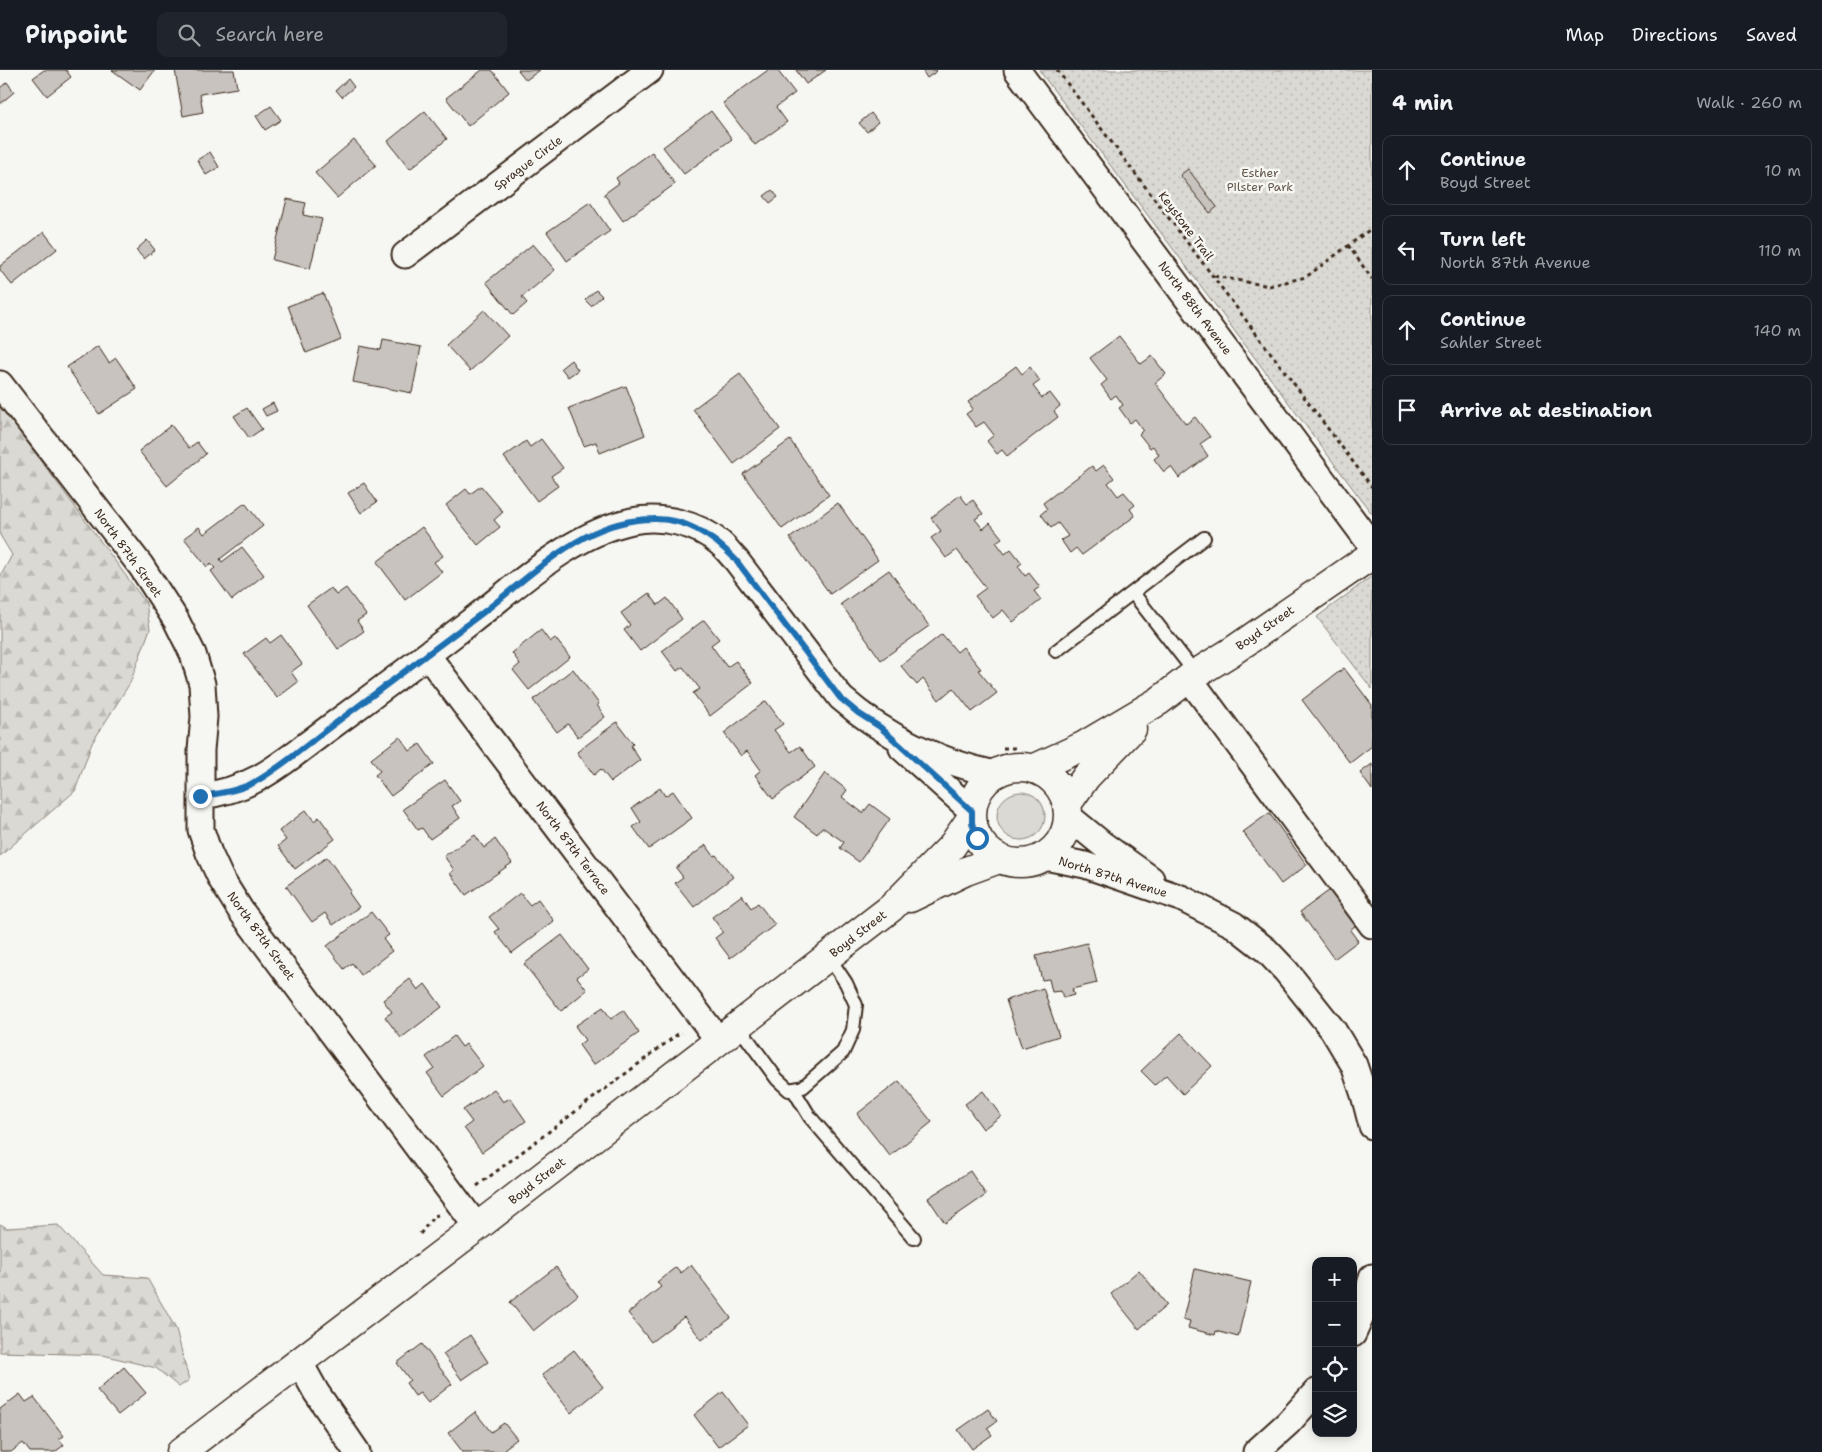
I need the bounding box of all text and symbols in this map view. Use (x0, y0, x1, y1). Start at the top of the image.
search box (157, 12, 507, 57)
text: Pinpoint (25, 19, 127, 51)
icon: search (175, 21, 203, 49)
text: Search here (215, 22, 324, 47)
text: Map (1566, 23, 1604, 47)
text: Directions (1632, 23, 1718, 47)
text: Saved (1746, 23, 1797, 47)
text: 4 min (1392, 89, 1453, 117)
text: Walk · 260 m (1696, 92, 1802, 113)
street label: Sprague Circle (491, 132, 566, 194)
text: Continue (1440, 147, 1526, 172)
icon: ahead (1393, 156, 1421, 184)
text: 10 m (1764, 160, 1801, 181)
park label: Esther Pilster Park (1227, 165, 1293, 195)
text: Boyd Street (1440, 172, 1531, 193)
street label: Keystone Trail (1155, 188, 1217, 264)
text: Turn left (1440, 227, 1526, 252)
icon: left (1393, 236, 1421, 264)
text: 110 m (1758, 240, 1801, 261)
text: North 87th Avenue (1440, 252, 1591, 273)
street label: North 88th Avenue (1155, 258, 1236, 358)
text: Continue (1440, 307, 1526, 332)
icon: ahead (1393, 316, 1421, 344)
text: 140 m (1754, 320, 1801, 341)
text: Sahler Street (1440, 332, 1542, 353)
icon: arrive (1393, 396, 1421, 424)
text: Arrive at destination (1440, 398, 1652, 423)
street label: North 87th Street (90, 505, 166, 601)
street label: Boyd Street (1233, 602, 1297, 654)
route end (189, 785, 212, 808)
street label: North 87th Terrace (533, 798, 614, 898)
route start (966, 827, 989, 850)
street label: North 87th Avenue (1057, 853, 1170, 901)
street label: North 87th Street (223, 888, 299, 984)
street label: Boyd Street (826, 907, 890, 961)
street label: Boyd Street (505, 1154, 569, 1208)
map controls (1312, 1257, 1357, 1437)
button: + (1312, 1257, 1357, 1302)
button: − (1312, 1302, 1357, 1347)
button: locate (1312, 1347, 1357, 1392)
button: layers (1312, 1392, 1357, 1437)

